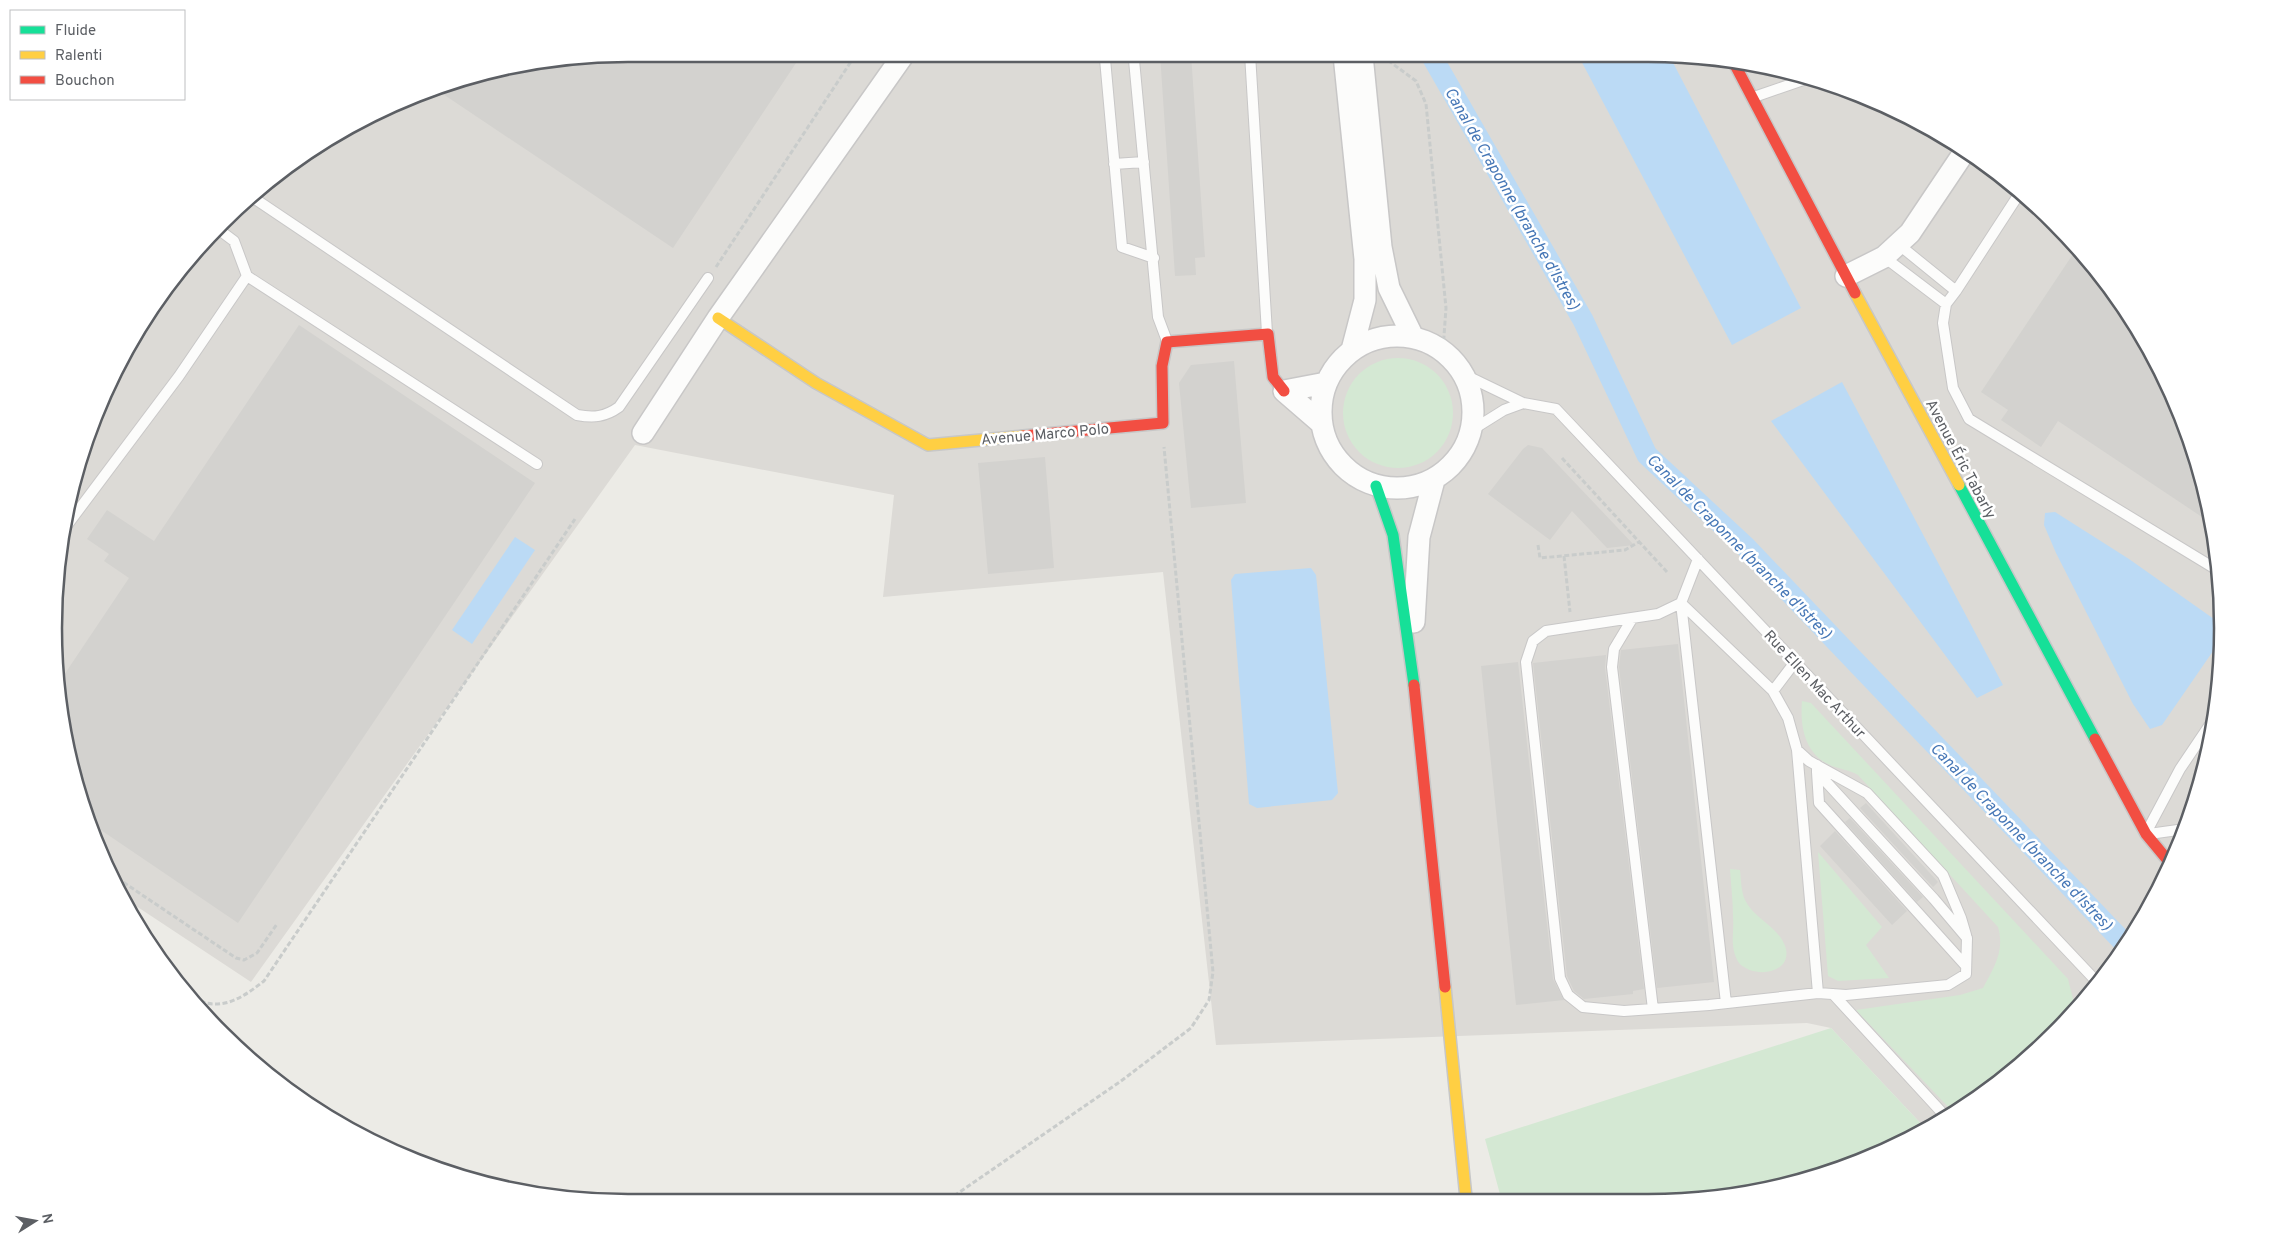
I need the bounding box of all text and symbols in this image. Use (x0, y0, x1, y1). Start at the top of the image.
legend (10, 10, 185, 100)
text: Fluide (55, 22, 96, 41)
text: Ralenti (55, 47, 102, 66)
text: Bouchon (55, 72, 115, 91)
water label: Canal de Craponne (branche d'Istres) (1439, 84, 1584, 314)
street label: Avenue Éric Tabarly (1920, 396, 2000, 523)
street label: Avenue Marco Polo (980, 420, 1110, 451)
water label: Canal de Craponne (branche d'Istres) (1642, 451, 1836, 645)
street label: Rue Ellen Mac Arthur (1759, 627, 1869, 743)
water label: Canal de Craponne (branche d'Istres) (1925, 739, 2116, 936)
north arrow (10, 1196, 60, 1246)
text: N (37, 1212, 56, 1225)

